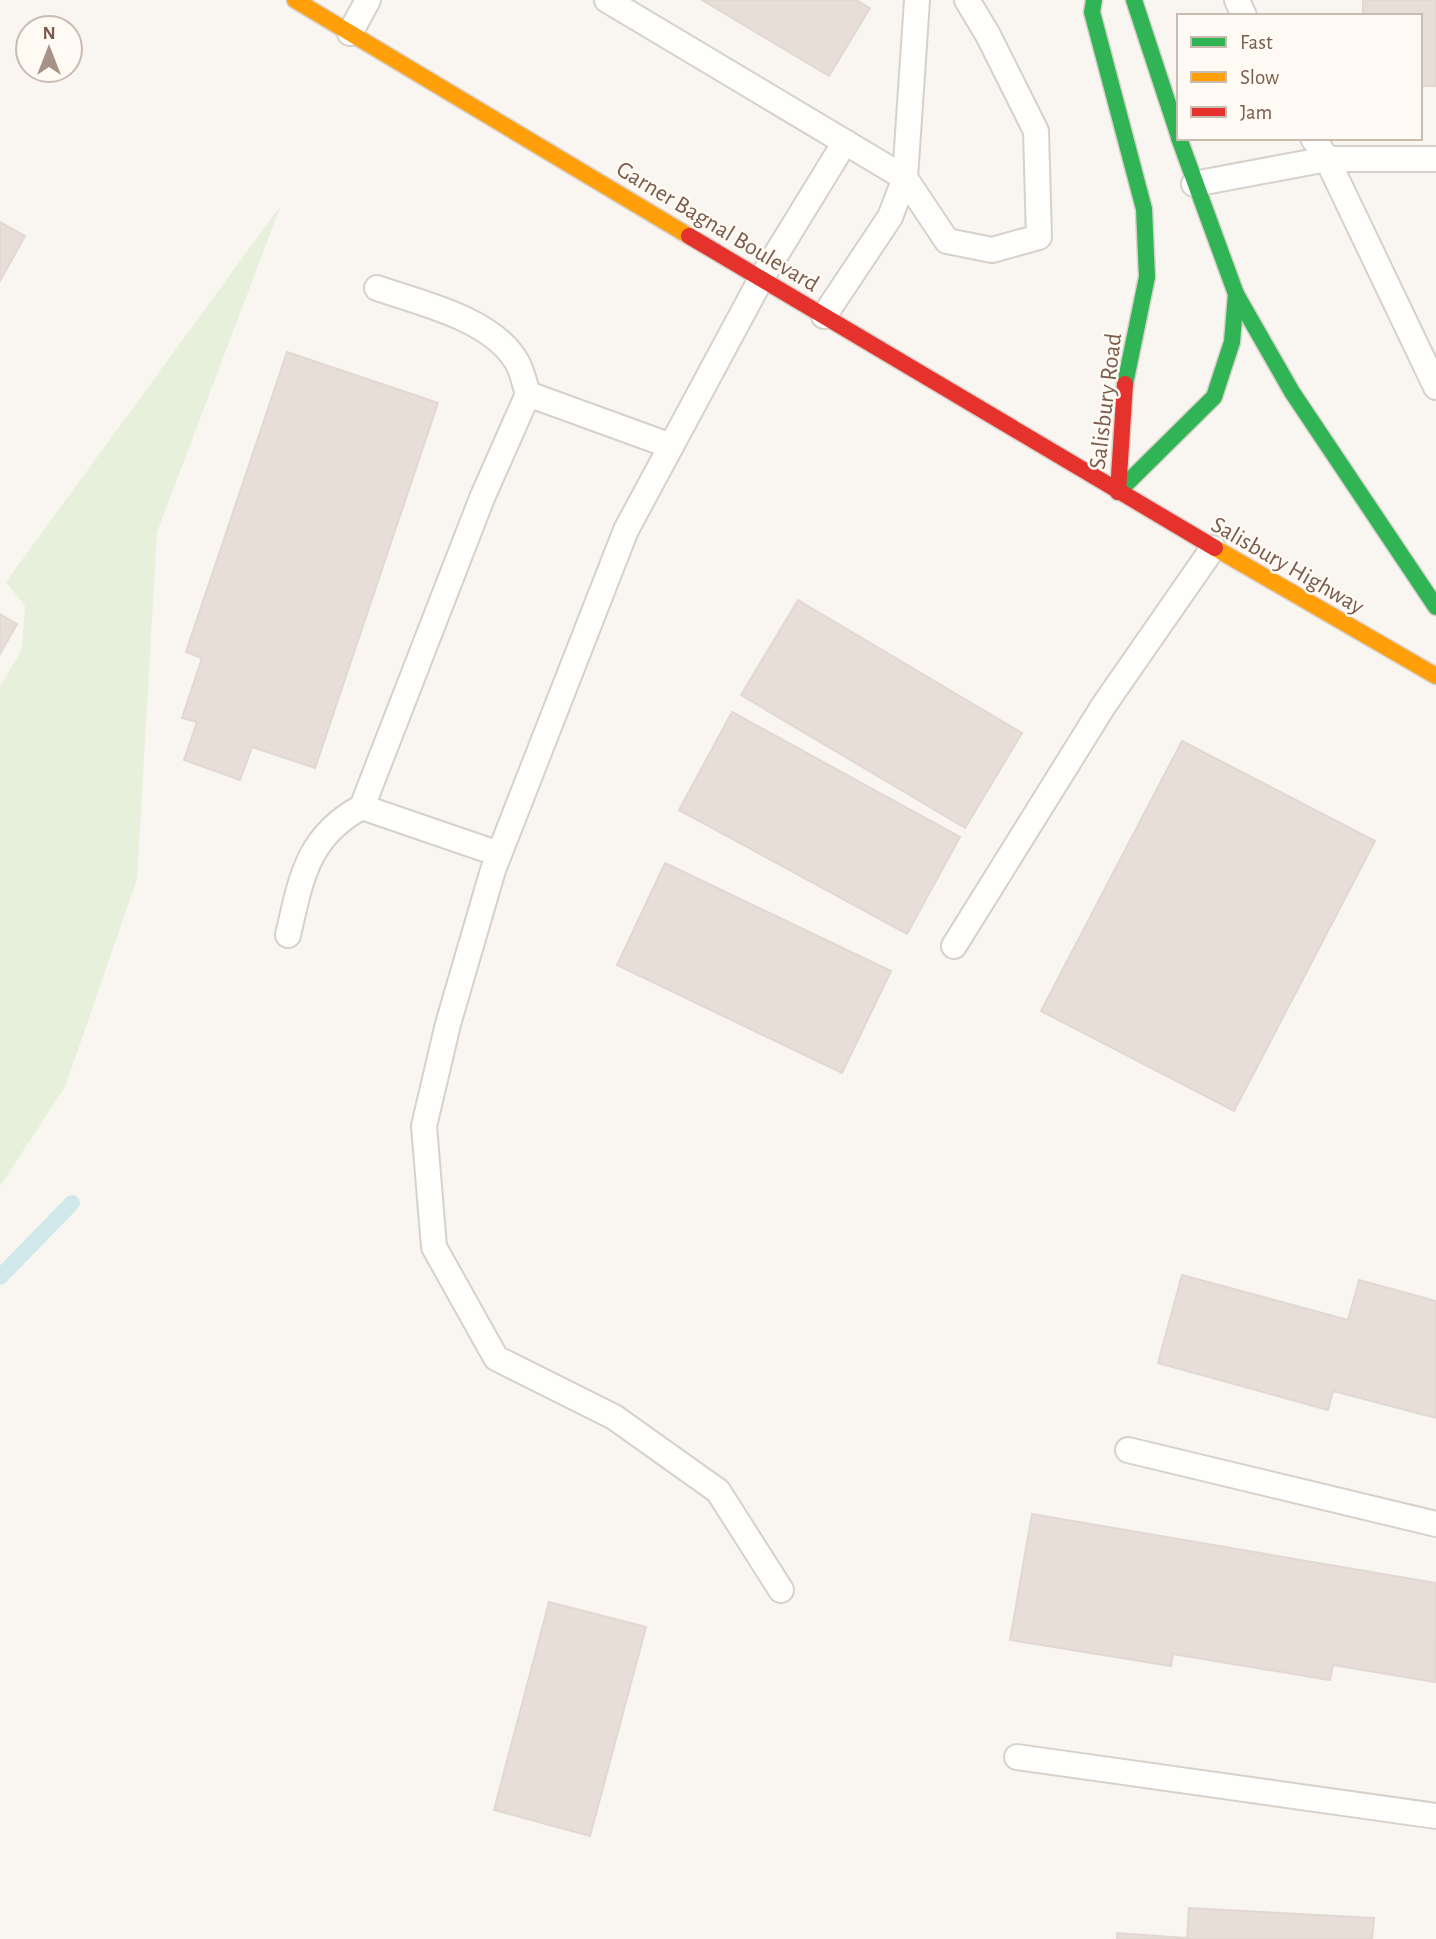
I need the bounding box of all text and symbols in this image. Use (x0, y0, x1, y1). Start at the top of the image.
north arrow (14, 14, 84, 84)
legend (1177, 14, 1422, 140)
text: N (42, 24, 56, 43)
text: Fast (1240, 32, 1273, 53)
text: Slow (1240, 67, 1279, 88)
text: Jam (1240, 102, 1272, 123)
street label: Garner Bagnal Boulevard (612, 157, 823, 297)
street label: Salisbury Road (1086, 332, 1126, 471)
street label: Salisbury Highway (1207, 513, 1368, 619)

